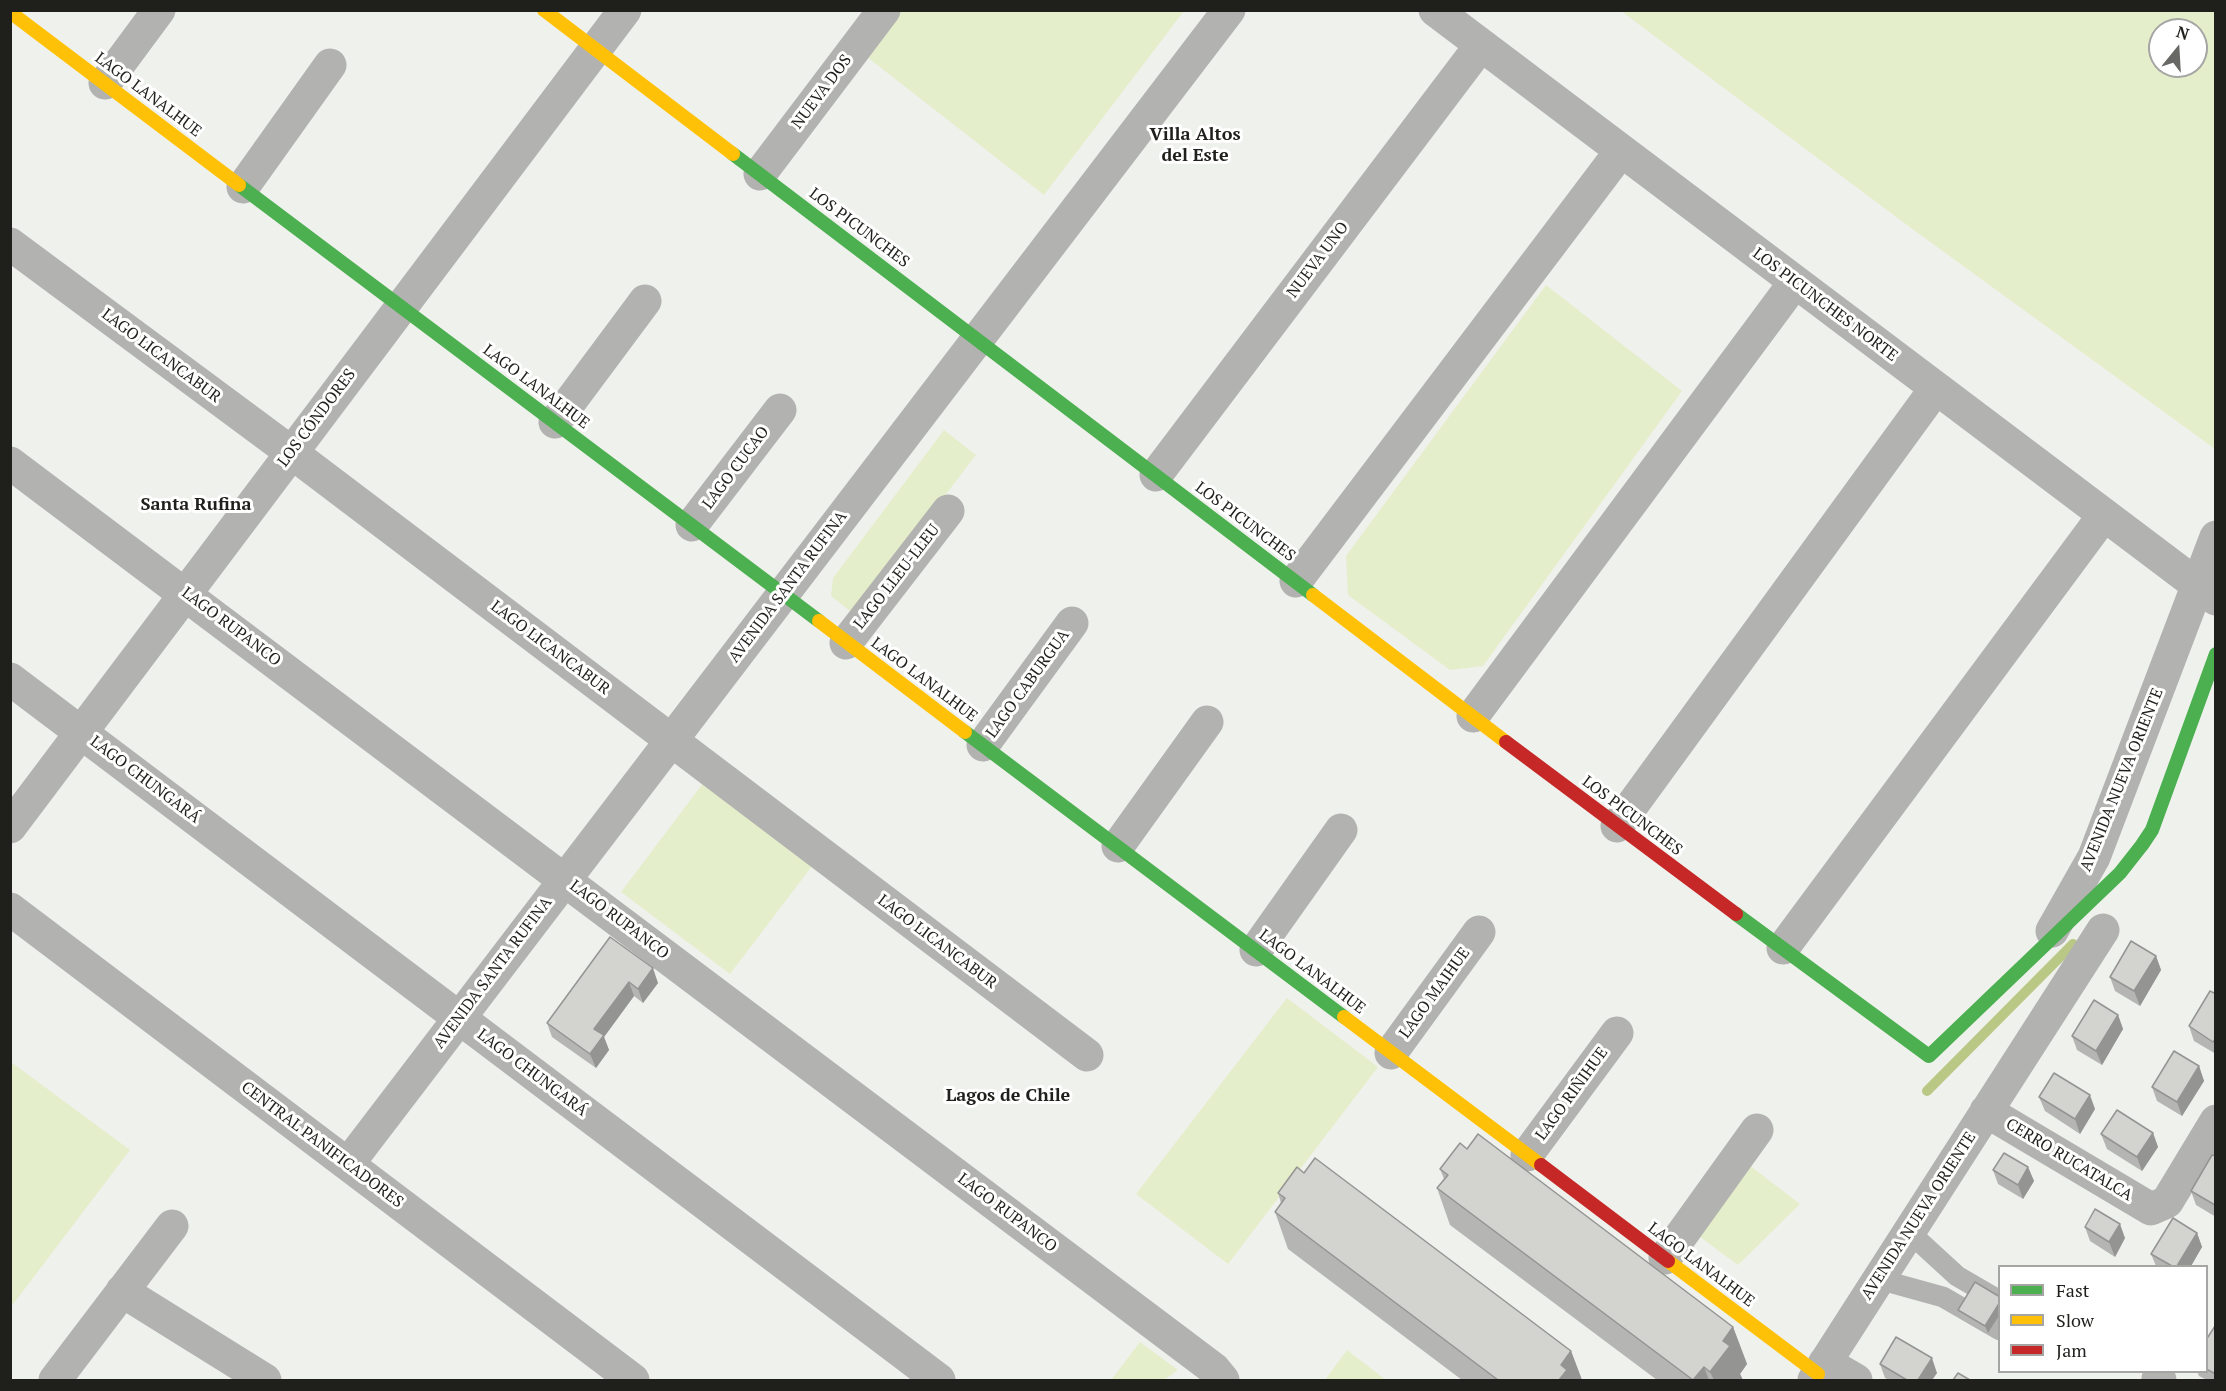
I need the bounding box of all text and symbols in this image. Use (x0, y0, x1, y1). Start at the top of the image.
north arrow (2148, 18, 2208, 78)
text: N (2174, 20, 2192, 45)
street label: LAGO LANALHUE (91, 49, 205, 141)
street label: NUEVA DOS (788, 51, 856, 133)
district label: Villa Altos del Este (1149, 124, 1241, 166)
street label: LOS PICUNCHES (805, 184, 913, 272)
street label: NUEVA UNO (1283, 218, 1353, 302)
street label: LOS PICUNCHES NORTE (1749, 244, 1901, 366)
street label: LAGO LICANCABUR (98, 305, 224, 407)
street label: LAGO LANALHUE (479, 341, 593, 433)
street label: LOS CÓNDORES (274, 365, 360, 471)
street label: LAGO CUCAO (699, 423, 773, 513)
street label: LOS PICUNCHES (1191, 478, 1299, 566)
district label: Santa Rufina (141, 494, 251, 516)
street label: AVENIDA SANTA RUFINA (725, 507, 851, 667)
street label: LAGO LLEU-LLEU (850, 521, 944, 633)
street label: LAGO RUPANCO (178, 583, 284, 671)
street label: LAGO LICANCABUR (487, 597, 613, 699)
street label: LAGO CABURGUA (982, 626, 1074, 742)
street label: LAGO LANALHUE (867, 634, 981, 726)
street label: AVENIDA NUEVA ORIENTE (2076, 686, 2168, 874)
street label: LAGO CHUNGARÁ (86, 732, 204, 828)
street label: LOS PICUNCHES (1578, 772, 1686, 860)
street label: LAGO RUPANCO (566, 876, 672, 964)
street label: LAGO LICANCABUR (874, 891, 1000, 993)
street label: AVENIDA SANTA RUFINA (430, 893, 556, 1053)
street label: LAGO LANALHUE (1255, 926, 1369, 1018)
street label: LAGO MAIHUE (1396, 944, 1474, 1042)
street label: LAGO CHUNGARÁ (473, 1025, 591, 1121)
street label: LAGO RIÑIHUE (1532, 1044, 1612, 1144)
street label: CENTRAL PANIFICADORES (237, 1078, 407, 1212)
district label: Lagos de Chile (946, 1085, 1070, 1107)
street label: CERRO RUCATALCA (2002, 1115, 2136, 1205)
street label: AVENIDA NUEVA ORIENTE (1858, 1129, 1980, 1303)
street label: LAGO RUPANCO (954, 1169, 1060, 1257)
street label: LAGO LANALHUE (1644, 1219, 1758, 1311)
legend (1998, 1265, 2208, 1373)
text: Fast (2056, 1278, 2089, 1302)
text: Slow (2056, 1308, 2094, 1332)
text: Jam (2056, 1338, 2087, 1362)

